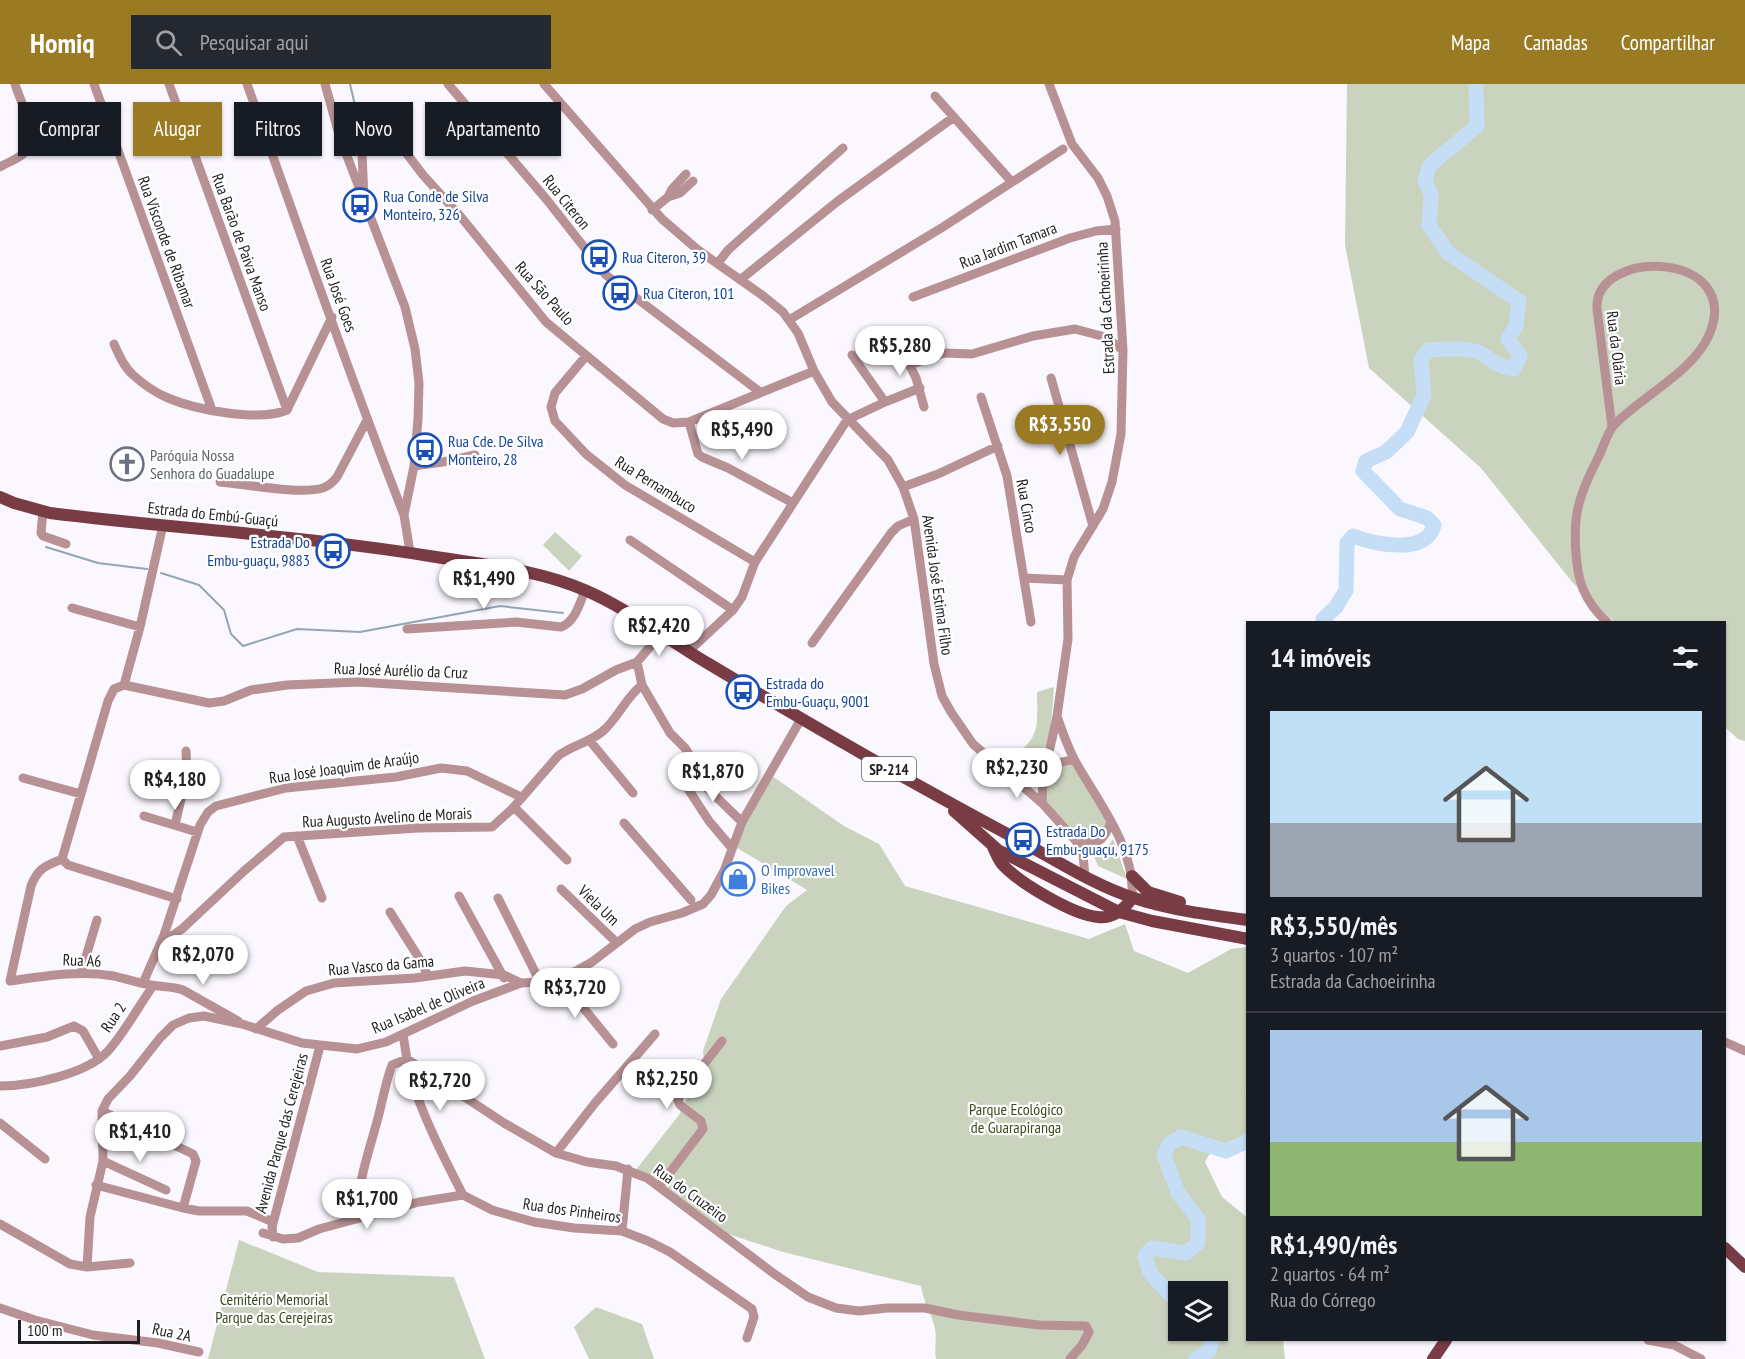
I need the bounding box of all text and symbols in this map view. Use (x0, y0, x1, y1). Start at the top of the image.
search box (131, 15, 551, 69)
text: Homiq (30, 24, 95, 61)
icon: search (152, 26, 185, 59)
text: Pesquisar aqui (200, 28, 309, 56)
text: Mapa (1451, 29, 1490, 56)
text: Camadas (1523, 29, 1588, 56)
text: Compartilhar (1621, 29, 1715, 56)
chip: Comprar (18, 102, 121, 156)
chip: Alugar (133, 102, 222, 156)
chip: Filtros (234, 102, 322, 156)
chip: Novo (334, 102, 413, 156)
chip: Apartamento (425, 102, 561, 156)
street label: Rua Barão de Paiva Manso (208, 170, 276, 314)
street label: Rua Citeron (539, 171, 595, 233)
street label: Rua Visconde de Ribamar (134, 173, 200, 311)
place label: Rua Conde de Silva Monteiro, 326 (383, 186, 489, 224)
bus stop icon: Rua Conde de Silva Monteiro, 326 (342, 187, 378, 223)
street label: Rua Jardim Tamara (957, 217, 1059, 273)
bus stop icon: Rua Citeron, 39 (581, 239, 617, 275)
street label: Estrada da Cachoeirinha (1092, 241, 1118, 375)
place label: Rua Citeron, 39 (622, 247, 706, 267)
street label: Rua José Goes (316, 255, 362, 335)
street label: Rua São Paulo (511, 257, 579, 329)
bus stop icon: Rua Citeron, 101 (602, 275, 638, 311)
place label: Rua Citeron, 101 (643, 283, 734, 303)
street label: Rua da Olária (1603, 310, 1631, 386)
pin: R$5,280 (845, 326, 955, 377)
text: R$5,280 (869, 332, 931, 358)
pin: R$3,550 (1005, 405, 1115, 456)
pin: R$5,490 (687, 410, 797, 461)
text: R$3,550 (1029, 411, 1091, 437)
text: R$5,490 (711, 416, 773, 442)
place label: Rua Cde. De Silva Monteiro, 28 (448, 431, 544, 469)
bus stop icon: Rua Cde. De Silva Monteiro, 28 (407, 432, 443, 468)
place label: Paróquia Nossa Senhora do Guadalupe (150, 445, 275, 483)
church icon: Paróquia Nossa Senhora do Guadalupe (109, 446, 145, 482)
street label: Rua Pernambuco (612, 451, 700, 517)
street label: Rua Cinco (1012, 477, 1042, 535)
street label: Estrada do Embú-Guaçú (147, 497, 279, 531)
street label: Avenida José Estima Filho (918, 514, 958, 656)
place label: Estrada Do Embu-guaçu, 9883 (207, 532, 310, 570)
bus stop icon: Estrada Do Embu-guaçu, 9883 (315, 533, 351, 569)
pin: R$1,490 (429, 559, 539, 610)
text: R$1,490 (453, 565, 515, 591)
pin: R$2,420 (604, 606, 714, 657)
text: R$2,420 (628, 612, 690, 638)
text: 14 imóveis (1270, 641, 1371, 674)
icon: filters (1669, 641, 1702, 674)
street label: Rua José Aurélio da Cruz (334, 658, 469, 682)
place label: Estrada do Embu-Guaçu, 9001 (766, 673, 870, 711)
bus stop icon: Estrada do Embu-Guaçu, 9001 (725, 674, 761, 710)
street label: Rua José Joaquim de Araújo (268, 747, 420, 787)
pin: R$2,230 (962, 748, 1072, 799)
icon: home (1432, 750, 1540, 858)
pin: R$1,870 (658, 752, 768, 803)
text: R$2,230 (986, 754, 1048, 780)
road number: SP-214 (862, 757, 916, 781)
text: R$1,870 (682, 758, 744, 784)
pin: R$4,180 (120, 760, 230, 811)
text: R$4,180 (144, 766, 206, 792)
street label: Rua Augusto Avelino de Morais (302, 803, 472, 831)
place label: Estrada Do Embu-guaçu, 9175 (1046, 821, 1149, 859)
bus stop icon: Estrada Do Embu-guaçu, 9175 (1005, 822, 1041, 858)
place label: O Improvavel Bikes (761, 860, 835, 898)
shop icon: O Improvavel Bikes (720, 861, 756, 897)
street label: Viela Um (573, 880, 624, 929)
text: R$3,550/mês (1270, 909, 1397, 942)
pin: R$2,070 (148, 935, 258, 986)
text: R$2,070 (172, 941, 234, 967)
text: 3 quartos · 107 m² (1270, 942, 1398, 968)
street label: Rua A6 (62, 949, 102, 971)
street label: Rua Vasco da Gama (327, 950, 435, 980)
pin: R$3,720 (520, 968, 630, 1019)
text: Estrada da Cachoeirinha (1270, 968, 1436, 994)
street label: Rua Isabel de Oliveira (369, 972, 487, 1038)
text: R$3,720 (544, 974, 606, 1000)
street label: Rua 2 (96, 998, 130, 1036)
street label: Avenida Parque das Cerejeiras (250, 1051, 312, 1215)
pin: R$2,250 (612, 1059, 722, 1110)
pin: R$2,720 (385, 1061, 495, 1112)
text: R$2,250 (636, 1065, 698, 1091)
text: R$2,720 (409, 1067, 471, 1093)
icon: home (1432, 1069, 1540, 1177)
park label: Parque Ecológico de Guarapiranga (969, 1099, 1063, 1137)
pin: R$1,410 (85, 1112, 195, 1163)
text: R$1,410 (109, 1118, 171, 1144)
street label: Rua do Cruzeiro (650, 1159, 732, 1227)
pin: R$1,700 (312, 1179, 422, 1230)
text: R$1,700 (336, 1185, 398, 1211)
street label: Rua dos Pinheiros (522, 1193, 622, 1227)
text: R$1,490/mês (1270, 1228, 1397, 1261)
text: 2 quartos · 64 m² (1270, 1261, 1390, 1287)
map controls (1168, 1281, 1228, 1341)
button: layers (1168, 1281, 1228, 1341)
text: Rua do Córrego (1270, 1287, 1376, 1313)
park label: Cemitério Memorial Parque das Cerejeiras (215, 1289, 333, 1327)
scale bar (18, 1317, 140, 1344)
street label: Rua 2A (151, 1318, 194, 1346)
text: 100 m (27, 1320, 62, 1340)

